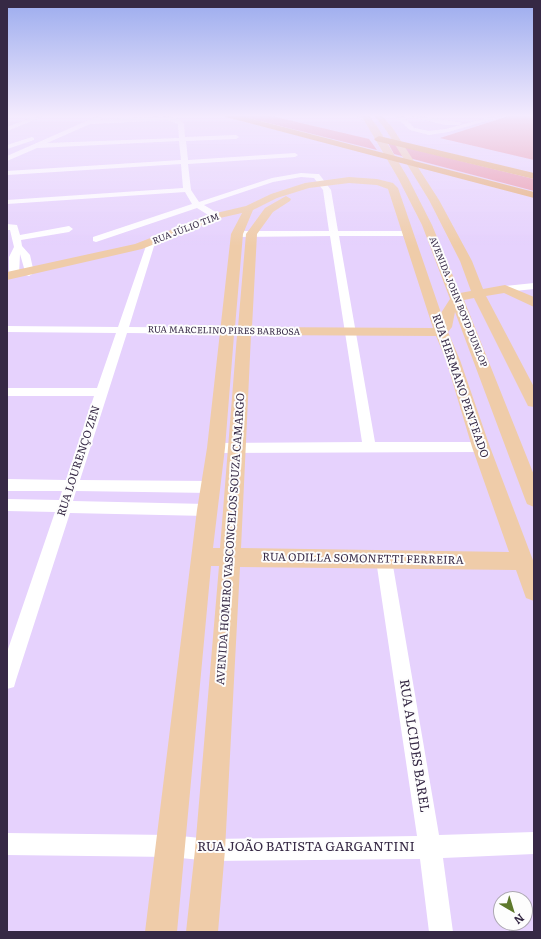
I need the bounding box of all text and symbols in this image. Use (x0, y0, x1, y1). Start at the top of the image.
street label: RUA JÚLIO TIM (151, 211, 221, 247)
street label: AVENIDA JOHN BOYD DUNLOP (427, 235, 489, 369)
street label: RUA HERMANO PENTEADO (429, 312, 491, 460)
street label: RUA MARCELINO PIRES BARBOSA (148, 324, 300, 338)
street label: AVENIDA HOMERO VASCONCELOS SOUZA CAMARGO (214, 393, 248, 685)
street label: RUA LOURENÇO ZEN (55, 404, 103, 518)
street label: RUA ODILLA SOMONETTI FERREIRA (262, 551, 464, 567)
street label: RUA ALCIDES BAREL (396, 678, 432, 814)
street label: RUA JOÃO BATISTA GARGANTINI (197, 839, 415, 855)
north arrow (493, 891, 533, 931)
text: N (511, 911, 528, 929)

